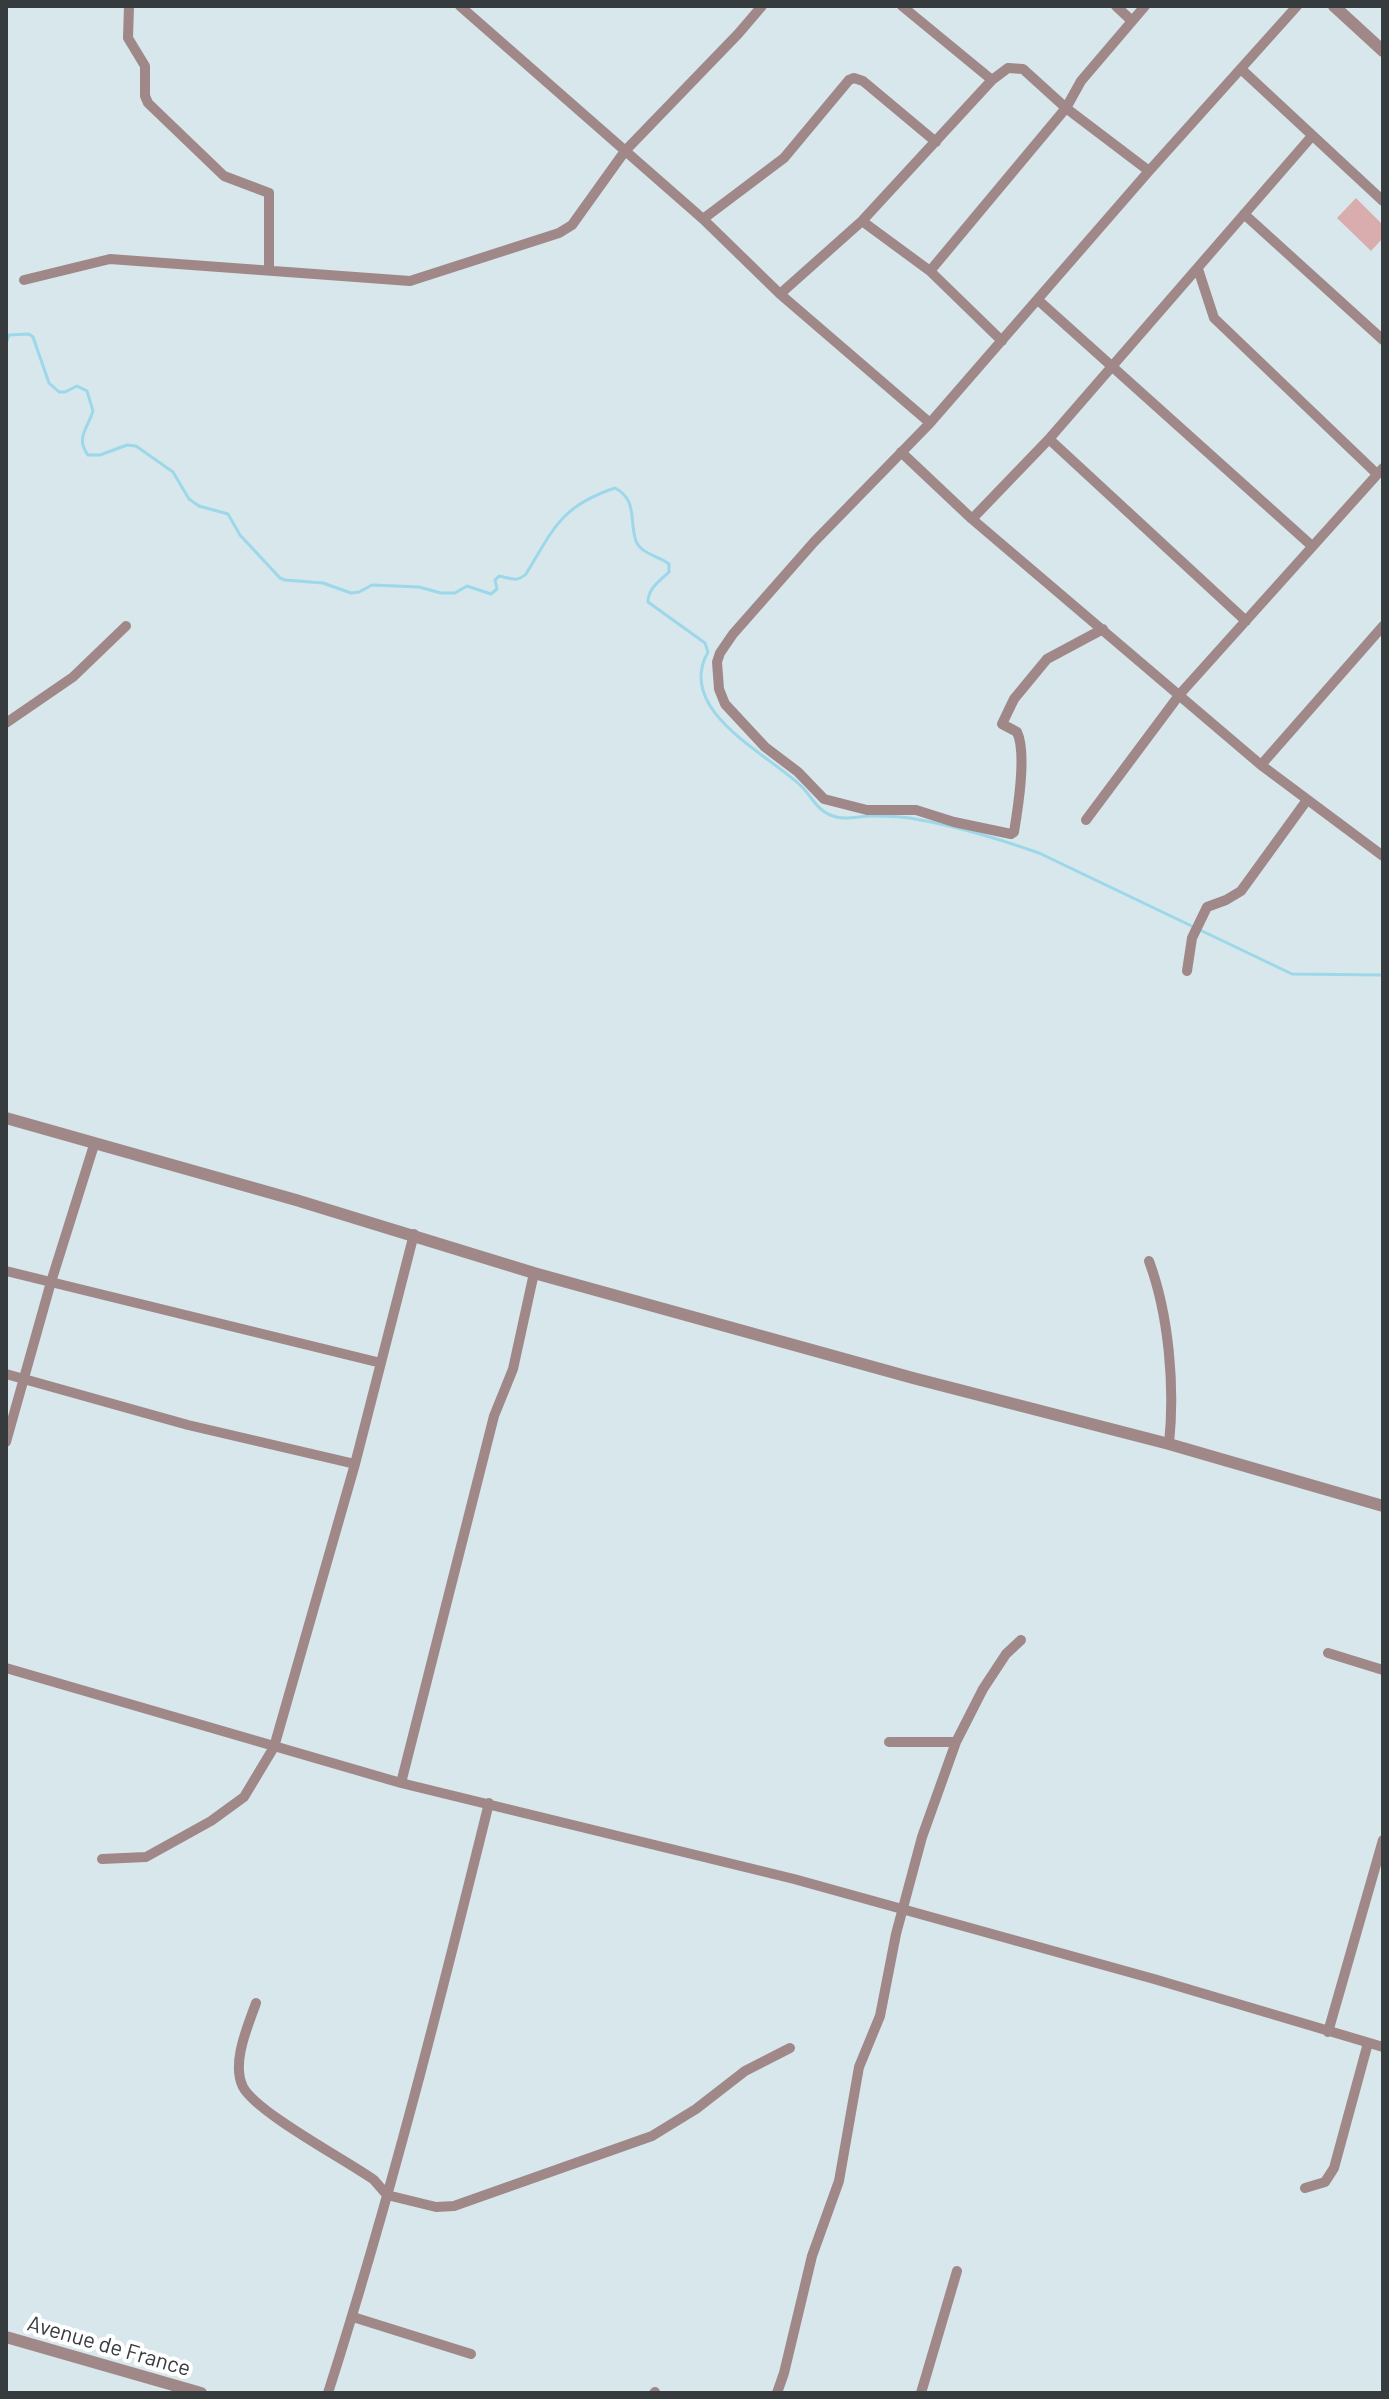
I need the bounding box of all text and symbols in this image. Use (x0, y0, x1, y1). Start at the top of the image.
street label: Avenue de France (24, 2310, 194, 2382)

